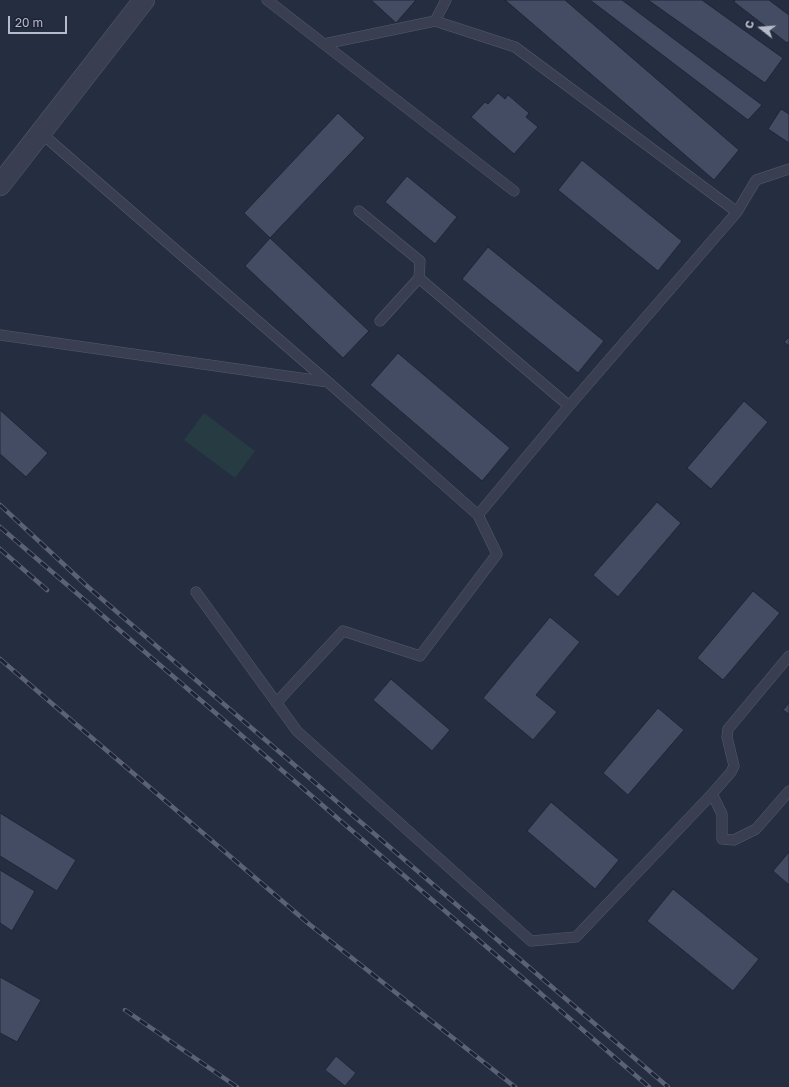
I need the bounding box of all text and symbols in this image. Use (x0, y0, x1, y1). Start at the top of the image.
scale bar (10, 8, 69, 34)
north arrow (741, 8, 781, 48)
text: 20 m (15, 15, 43, 30)
text: С (742, 19, 756, 30)

